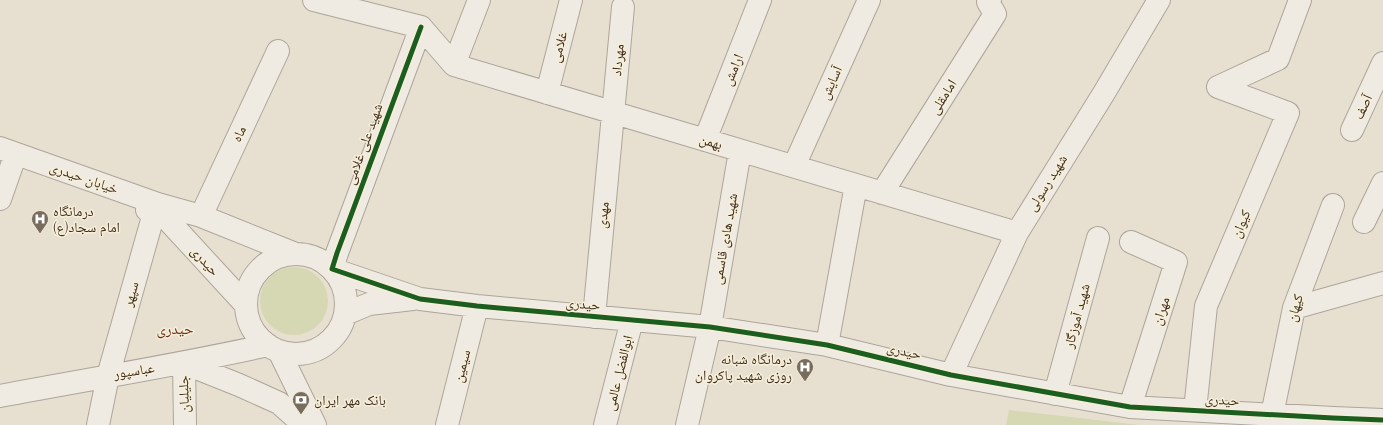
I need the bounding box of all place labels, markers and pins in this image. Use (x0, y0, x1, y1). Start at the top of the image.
place label: درمانگاه امام سجاد(ع) (53, 201, 120, 238)
hospital icon: درمانگاه امام سجاد(ع) (30, 209, 50, 234)
place label: درمانگاه شبانه روزی شهید پاکروان (695, 349, 792, 386)
hospital icon: درمانگاه شبانه روزی شهید پاکروان (795, 357, 815, 382)
bank icon: بانک مهر ایران (291, 390, 311, 415)
place label: بانک مهر ایران (314, 390, 386, 411)

